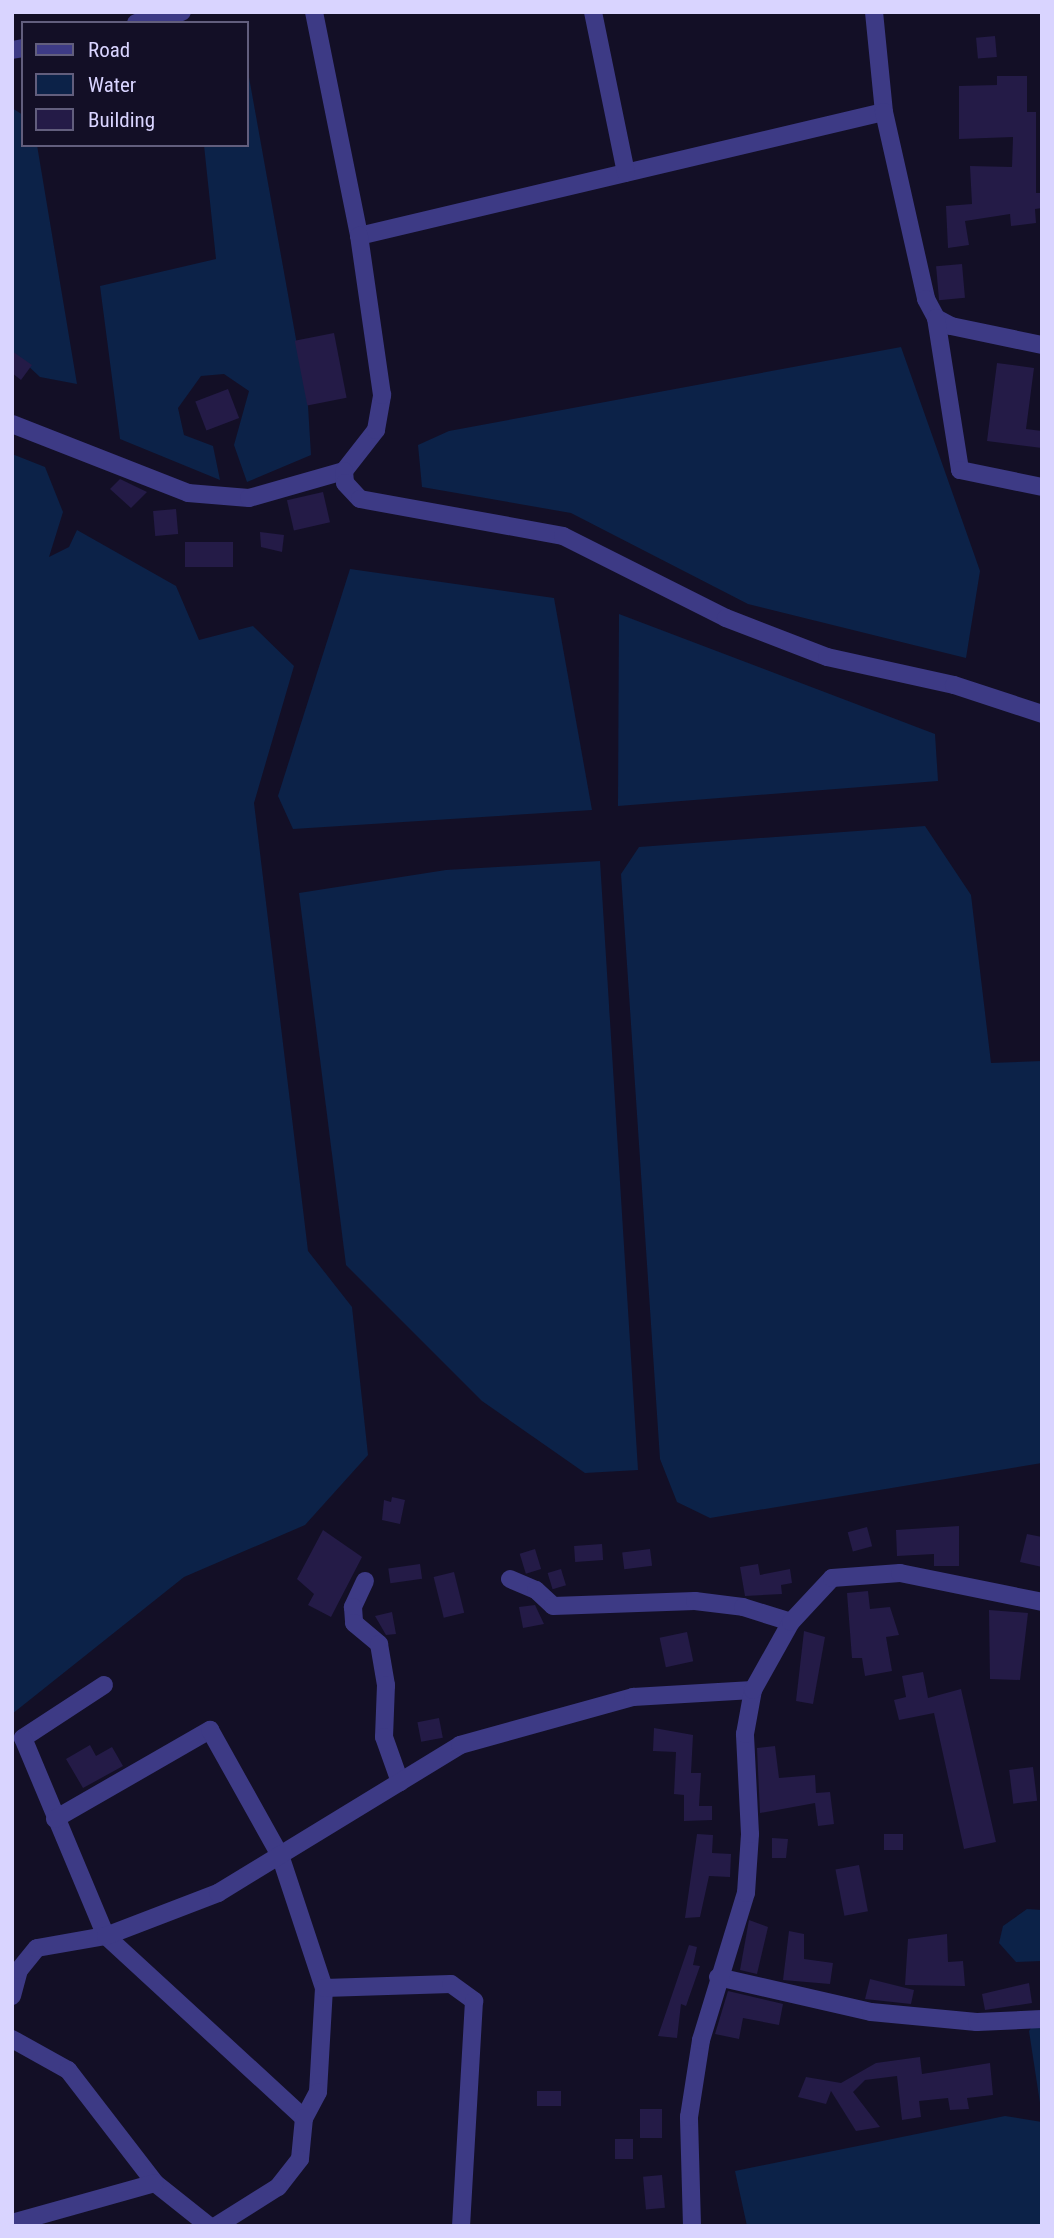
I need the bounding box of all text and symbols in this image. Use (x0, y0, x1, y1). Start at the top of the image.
legend (21, 21, 248, 147)
text: Road (88, 38, 130, 62)
text: Water (88, 73, 136, 97)
text: Building (88, 108, 155, 132)

